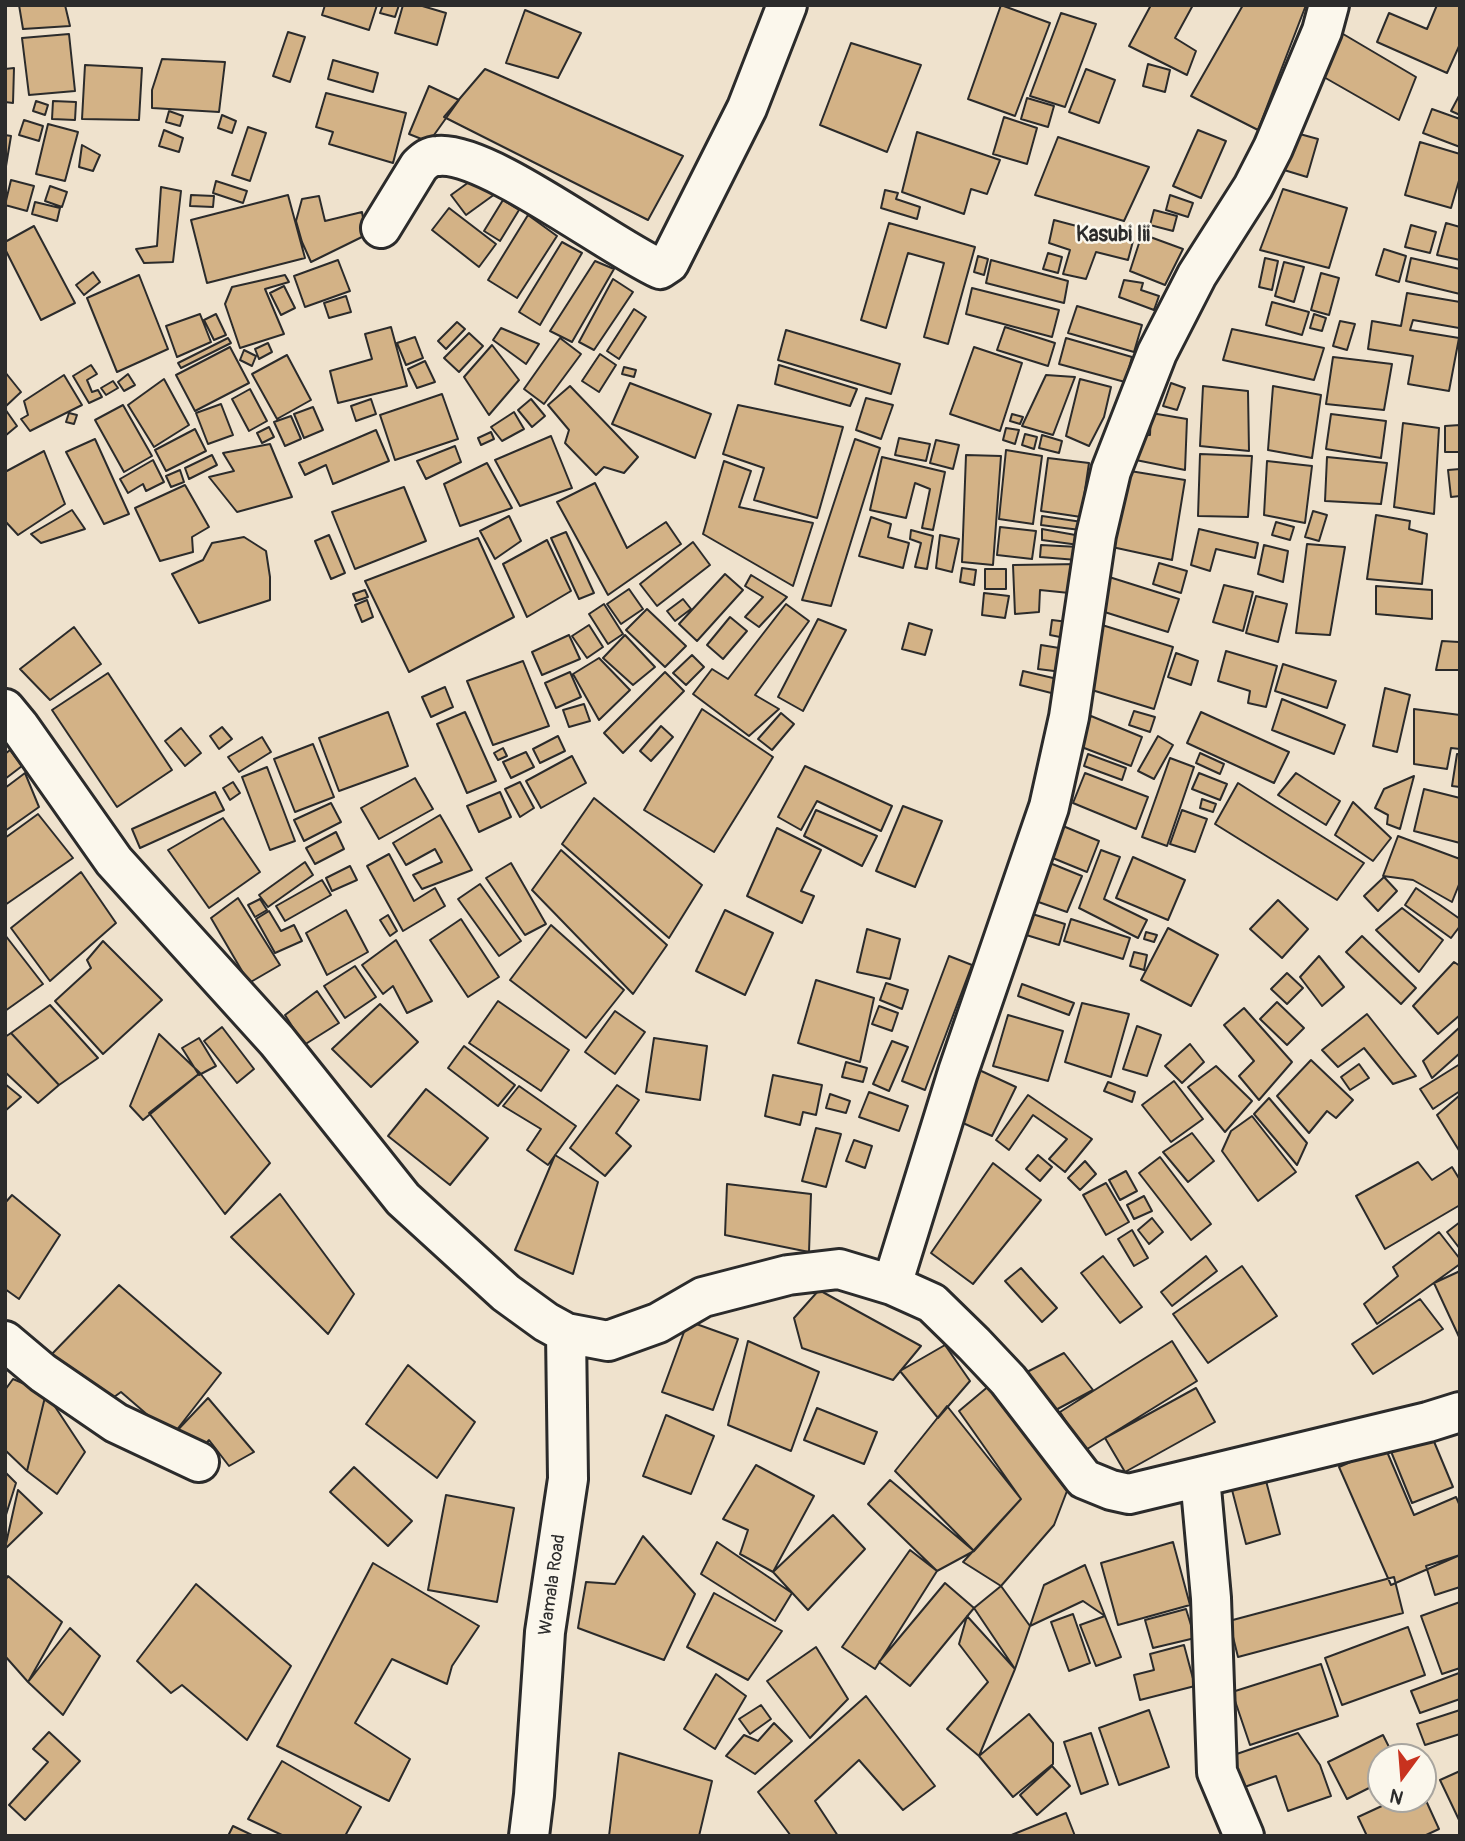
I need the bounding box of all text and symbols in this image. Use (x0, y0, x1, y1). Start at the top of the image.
district label: Kasubi Iii (1076, 223, 1150, 249)
street label: Wamala Road (535, 1533, 571, 1637)
north arrow (1367, 1743, 1437, 1813)
text: N (1387, 1783, 1406, 1810)

